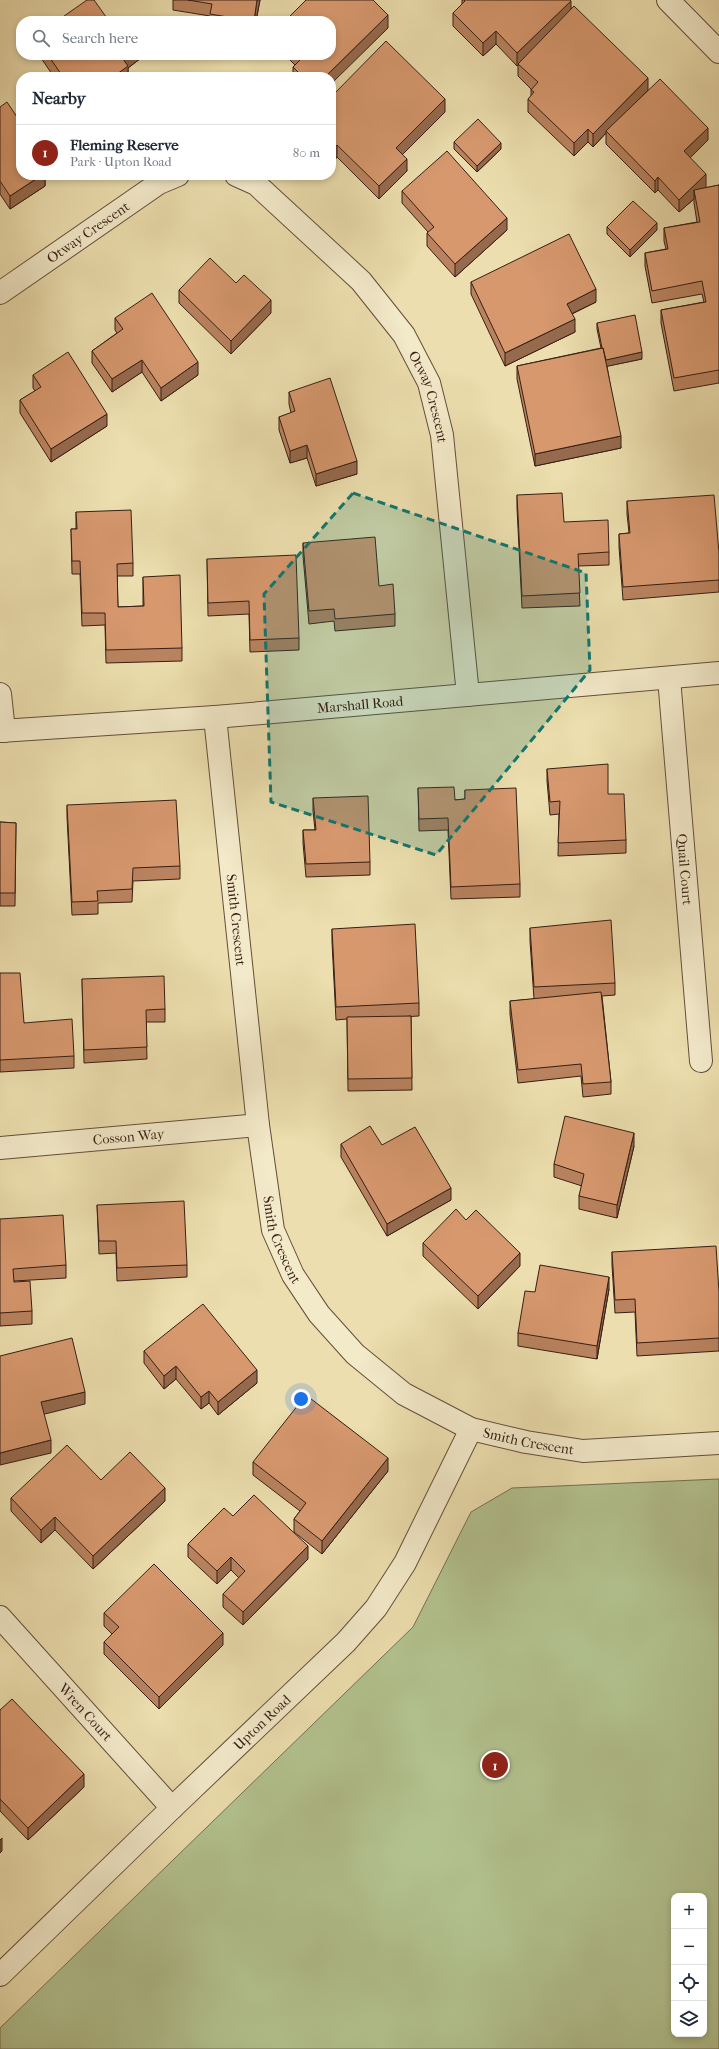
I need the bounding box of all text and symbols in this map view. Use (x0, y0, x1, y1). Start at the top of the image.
search box (16, 16, 336, 60)
icon: search (30, 27, 52, 49)
text: Search here (62, 29, 138, 47)
text: Nearby (32, 88, 86, 108)
text: Fleming Reserve (70, 136, 179, 154)
text: 1 (43, 145, 47, 160)
text: 80 m (293, 145, 320, 160)
text: Park · Upton Road (70, 154, 172, 169)
street label: Otway Crescent (44, 198, 133, 267)
street label: Otway Crescent (405, 348, 451, 444)
street label: Marshall Road (316, 693, 404, 717)
street label: Quail Court (673, 833, 696, 906)
street label: Smith Crescent (223, 873, 249, 967)
street label: Cosson Way (92, 1125, 165, 1149)
street label: Smith Crescent (259, 1195, 304, 1287)
your location (291, 1389, 311, 1409)
street label: Smith Crescent (481, 1424, 575, 1458)
street label: Wren Court (54, 1679, 116, 1745)
street label: Upton Road (230, 1691, 295, 1754)
pin: 1 (482, 1750, 508, 1780)
map controls (671, 1893, 707, 2037)
button: + (671, 1893, 707, 1929)
button: − (671, 1929, 707, 1965)
button: locate (671, 1965, 707, 2001)
button: layers (671, 2001, 707, 2037)

